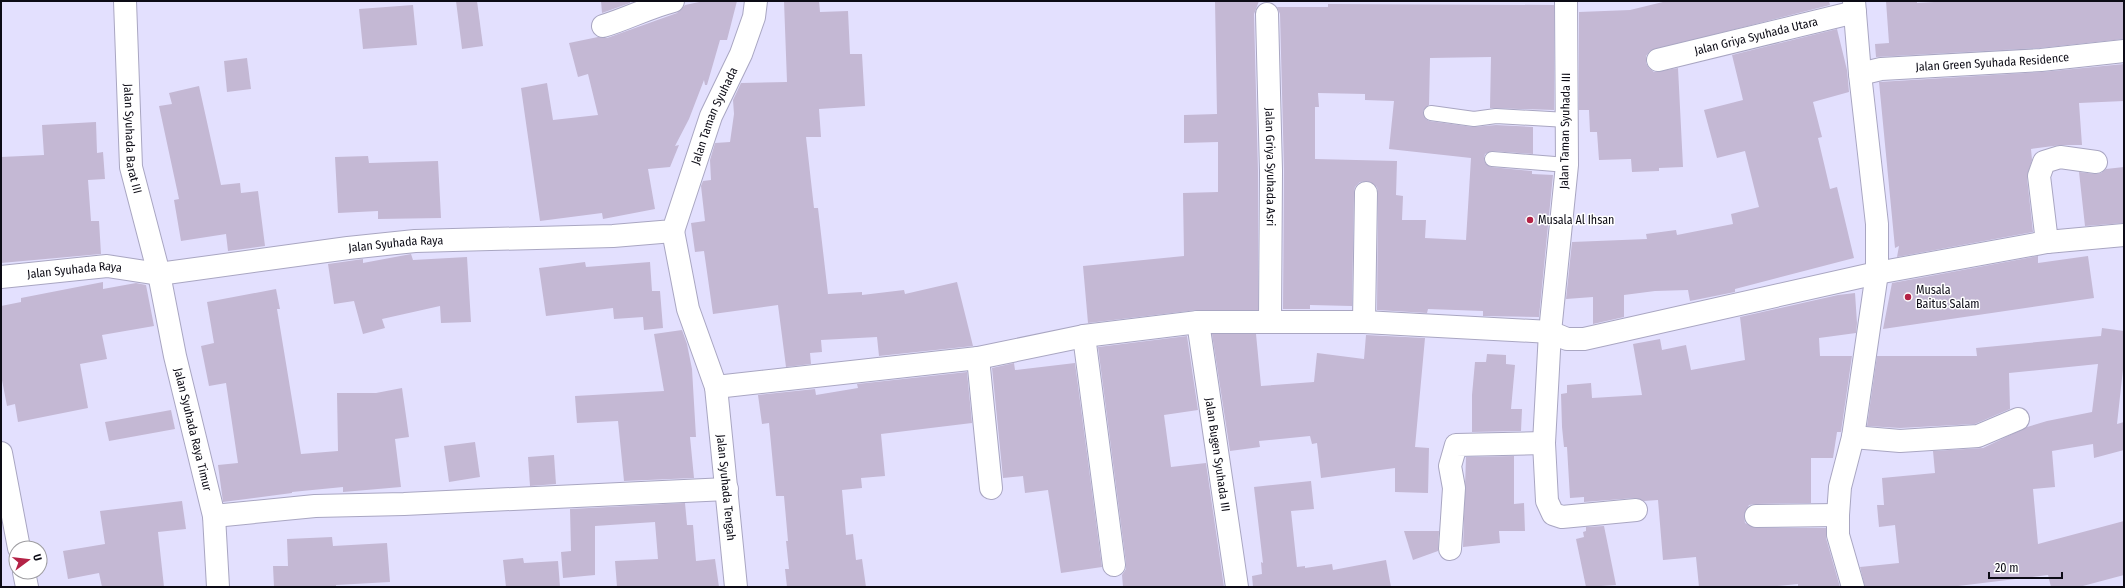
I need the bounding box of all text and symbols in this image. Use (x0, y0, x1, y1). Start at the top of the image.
street label: Jalan Griya Syuhada Utara (1693, 14, 1819, 58)
street label: Jalan Green Syuhada Residence (1915, 50, 2070, 74)
street label: Jalan Taman Syuhada (688, 65, 741, 167)
street label: Jalan Taman Syuhada III (1557, 73, 1573, 189)
street label: Jalan Syuhada Barat III (121, 83, 145, 195)
street label: Jalan Griya Syuhada Asri (1262, 107, 1278, 226)
place label: Musala Al Ihsan (1538, 213, 1614, 227)
marker: Musala Al Ihsan (1525, 215, 1535, 225)
street label: Jalan Syuhada Raya (348, 233, 444, 255)
street label: Jalan Syuhada Raya (27, 259, 123, 281)
place label: Musala Baitus Salam (1916, 283, 1980, 311)
marker: Musala Baitus Salam (1903, 292, 1913, 302)
street label: Jalan Syuhada Raya Timur (171, 367, 215, 493)
street label: Jalan Bugen Syuhada III (1202, 397, 1233, 512)
street label: Jalan Syuhada Tengah (714, 434, 738, 541)
north arrow (8, 540, 48, 580)
text: U (30, 553, 44, 562)
scale bar (1989, 554, 2062, 580)
text: 20 m (1995, 561, 2019, 575)

